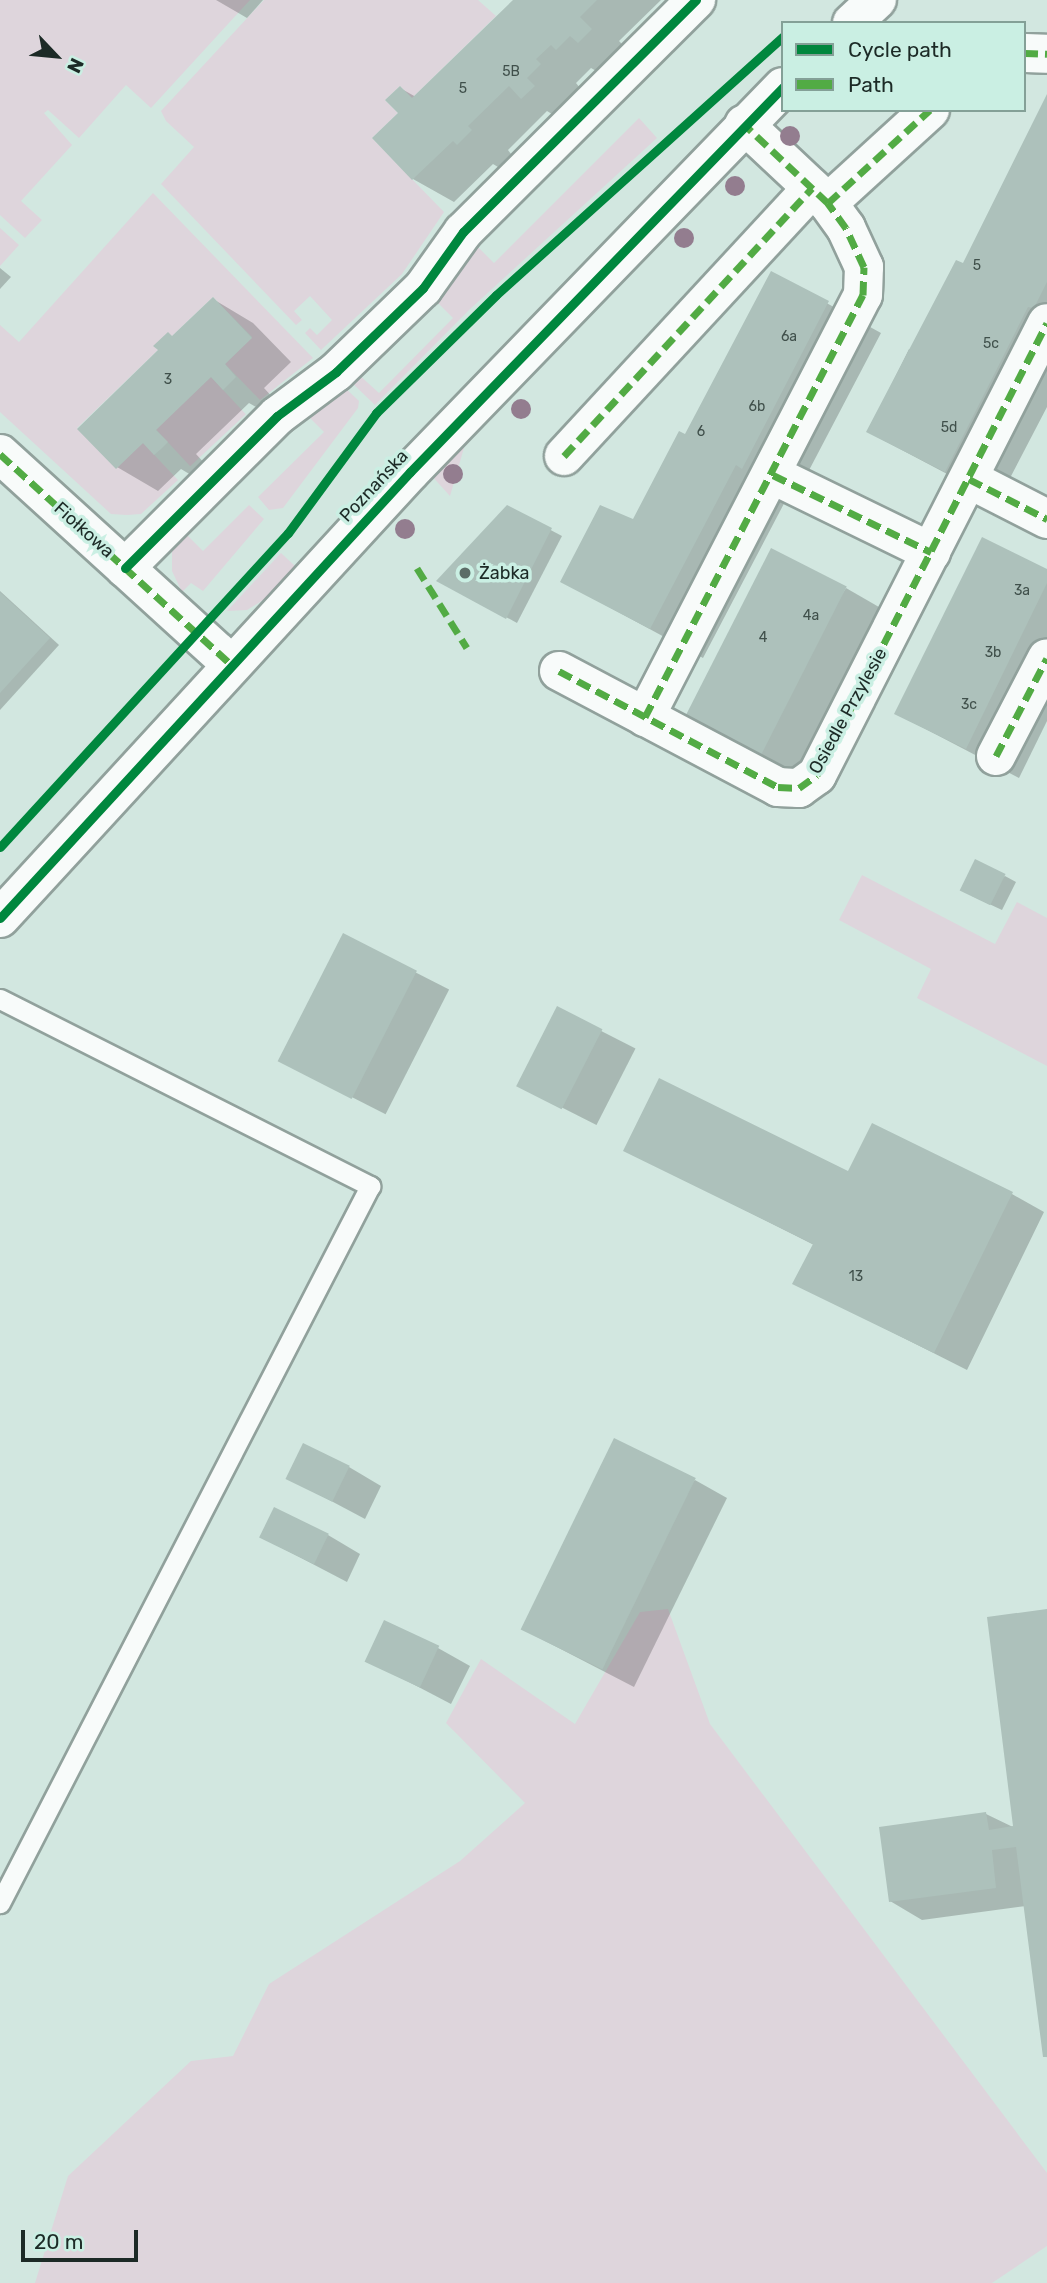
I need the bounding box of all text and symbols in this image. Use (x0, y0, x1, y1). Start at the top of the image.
north arrow (21, 21, 91, 91)
legend (781, 21, 1026, 112)
text: Cycle path (848, 37, 952, 62)
text: N (62, 54, 89, 77)
house number: 5B (502, 64, 520, 80)
text: Path (848, 72, 894, 97)
house number: 5 (459, 81, 467, 97)
house number: 5 (973, 258, 981, 274)
house number: 6a (781, 329, 797, 345)
house number: 5c (983, 336, 999, 352)
house number: 3 (164, 372, 172, 388)
house number: 6b (749, 399, 765, 415)
house number: 5d (941, 420, 957, 436)
house number: 6 (697, 424, 705, 440)
street label: Poznańska (335, 445, 413, 527)
street label: Fiołkowa (50, 497, 118, 563)
place label: Żabka (479, 562, 529, 584)
marker: Żabka (457, 565, 473, 581)
house number: 3a (1014, 583, 1030, 599)
house number: 4a (803, 608, 819, 624)
house number: 4 (759, 630, 767, 646)
street label: Osiedle Przylesie (804, 644, 892, 778)
house number: 3b (985, 645, 1001, 661)
house number: 3c (961, 697, 977, 713)
house number: 13 (849, 1269, 863, 1285)
scale bar (24, 2216, 142, 2260)
text: 20 m (34, 2229, 83, 2254)

